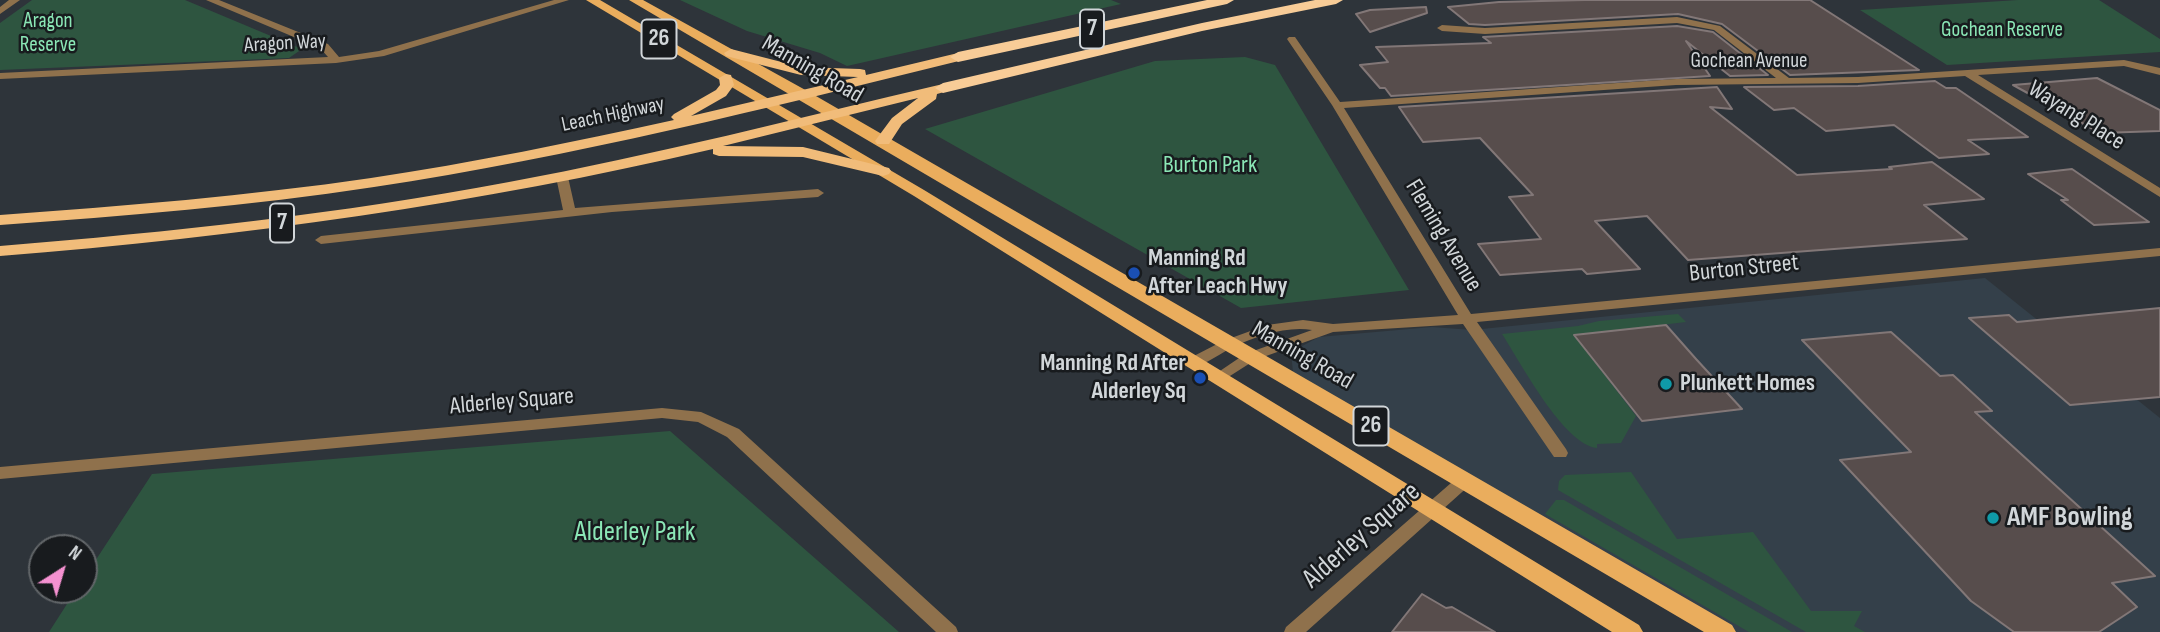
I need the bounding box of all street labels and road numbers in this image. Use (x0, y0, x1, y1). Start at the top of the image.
road number: 7 (1080, 10, 1104, 48)
road number: 26 (642, 20, 676, 58)
street label: Aragon Way (244, 29, 326, 59)
street label: Manning Road (756, 29, 868, 111)
street label: Gochean Avenue (1691, 49, 1807, 75)
street label: Wayang Place (2022, 75, 2130, 157)
street label: Leach Highway (559, 92, 667, 138)
street label: Fleming Avenue (1398, 175, 1488, 297)
road number: 7 (270, 204, 294, 243)
street label: Burton Street (1688, 249, 1800, 289)
street label: Manning Road (1246, 315, 1358, 397)
street label: Alderley Square (449, 382, 575, 422)
road number: 26 (1354, 406, 1388, 446)
street label: Alderley Square (1296, 476, 1428, 596)

